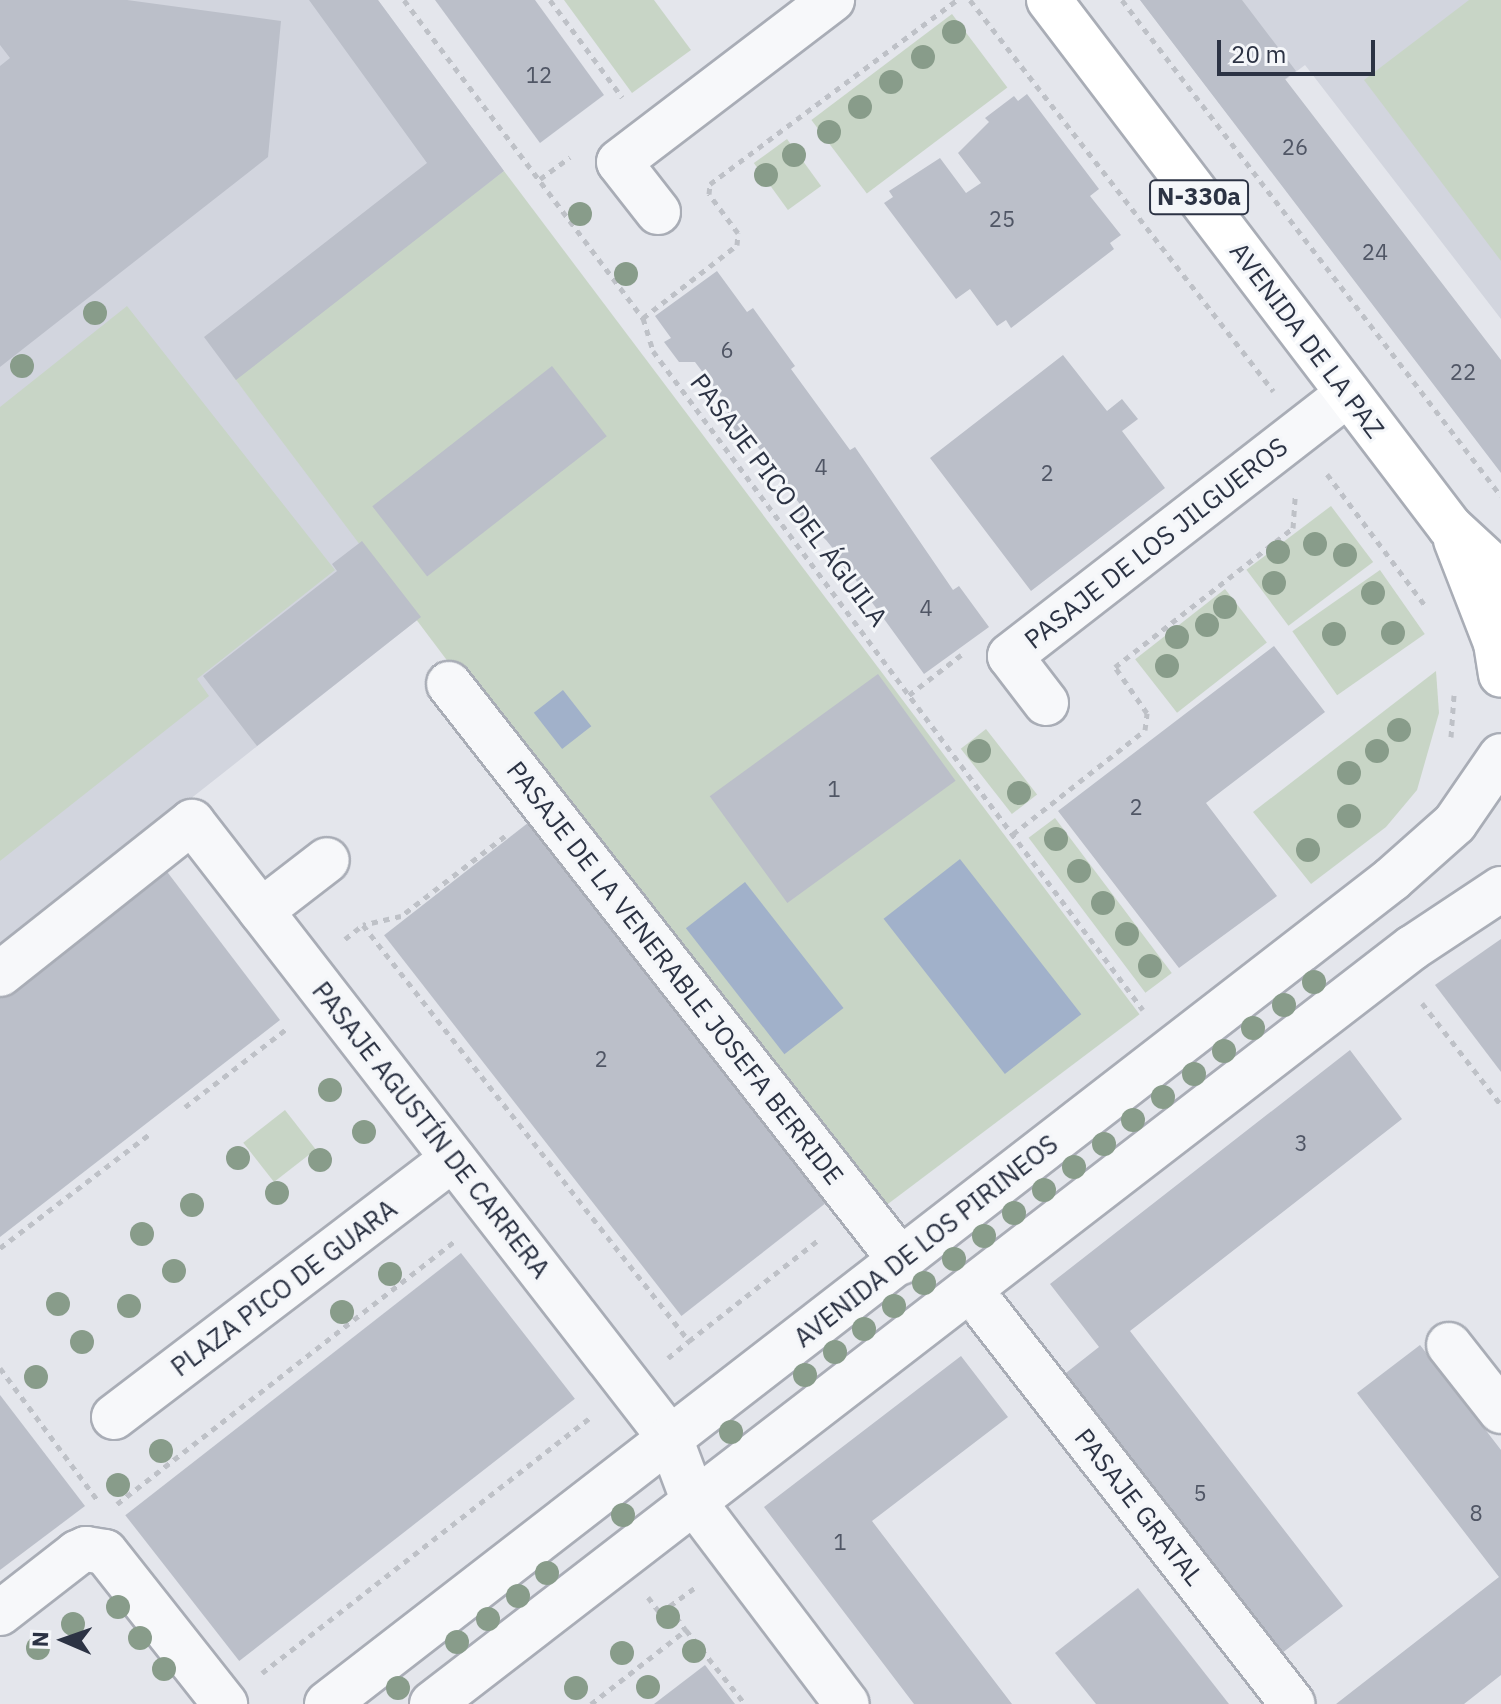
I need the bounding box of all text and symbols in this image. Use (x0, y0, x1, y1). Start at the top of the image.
scale bar (1221, 24, 1379, 74)
text: 20 m (1231, 38, 1286, 70)
house number: 12 (526, 62, 552, 88)
house number: 26 (1282, 134, 1308, 160)
road number: N-330a (1149, 177, 1249, 217)
house number: 25 (989, 206, 1015, 232)
street label: AVENIDA DE LA PAZ (1223, 236, 1391, 444)
house number: 24 (1362, 239, 1388, 265)
house number: 6 (720, 337, 734, 363)
house number: 22 (1450, 359, 1476, 385)
street label: PASAJE PICO DEL ÁGUILA (684, 367, 894, 633)
street label: PASAJE DE LOS JILGUEROS (1018, 431, 1294, 655)
house number: 4 (814, 454, 828, 480)
house number: 2 (1040, 460, 1054, 486)
house number: 4 (919, 595, 933, 621)
street label: PASAJE DE LA VENERABLE JOSEFA BERRIDE (500, 755, 850, 1191)
house number: 1 (827, 776, 841, 802)
house number: 2 (1129, 794, 1143, 820)
street label: PASAJE AGUSTÍN DE CARRERA (306, 976, 556, 1284)
house number: 2 (594, 1046, 608, 1072)
street label: AVENIDA DE LOS PIRINEOS (788, 1128, 1064, 1354)
house number: 3 (1294, 1130, 1308, 1156)
street label: PLAZA PICO DE GUARA (165, 1193, 403, 1383)
street label: PASAJE GRATAL (1068, 1422, 1210, 1592)
house number: 5 (1193, 1480, 1207, 1506)
house number: 8 (1469, 1500, 1483, 1526)
house number: 1 (833, 1529, 847, 1555)
north arrow (24, 1600, 104, 1680)
text: N (25, 1631, 54, 1648)

